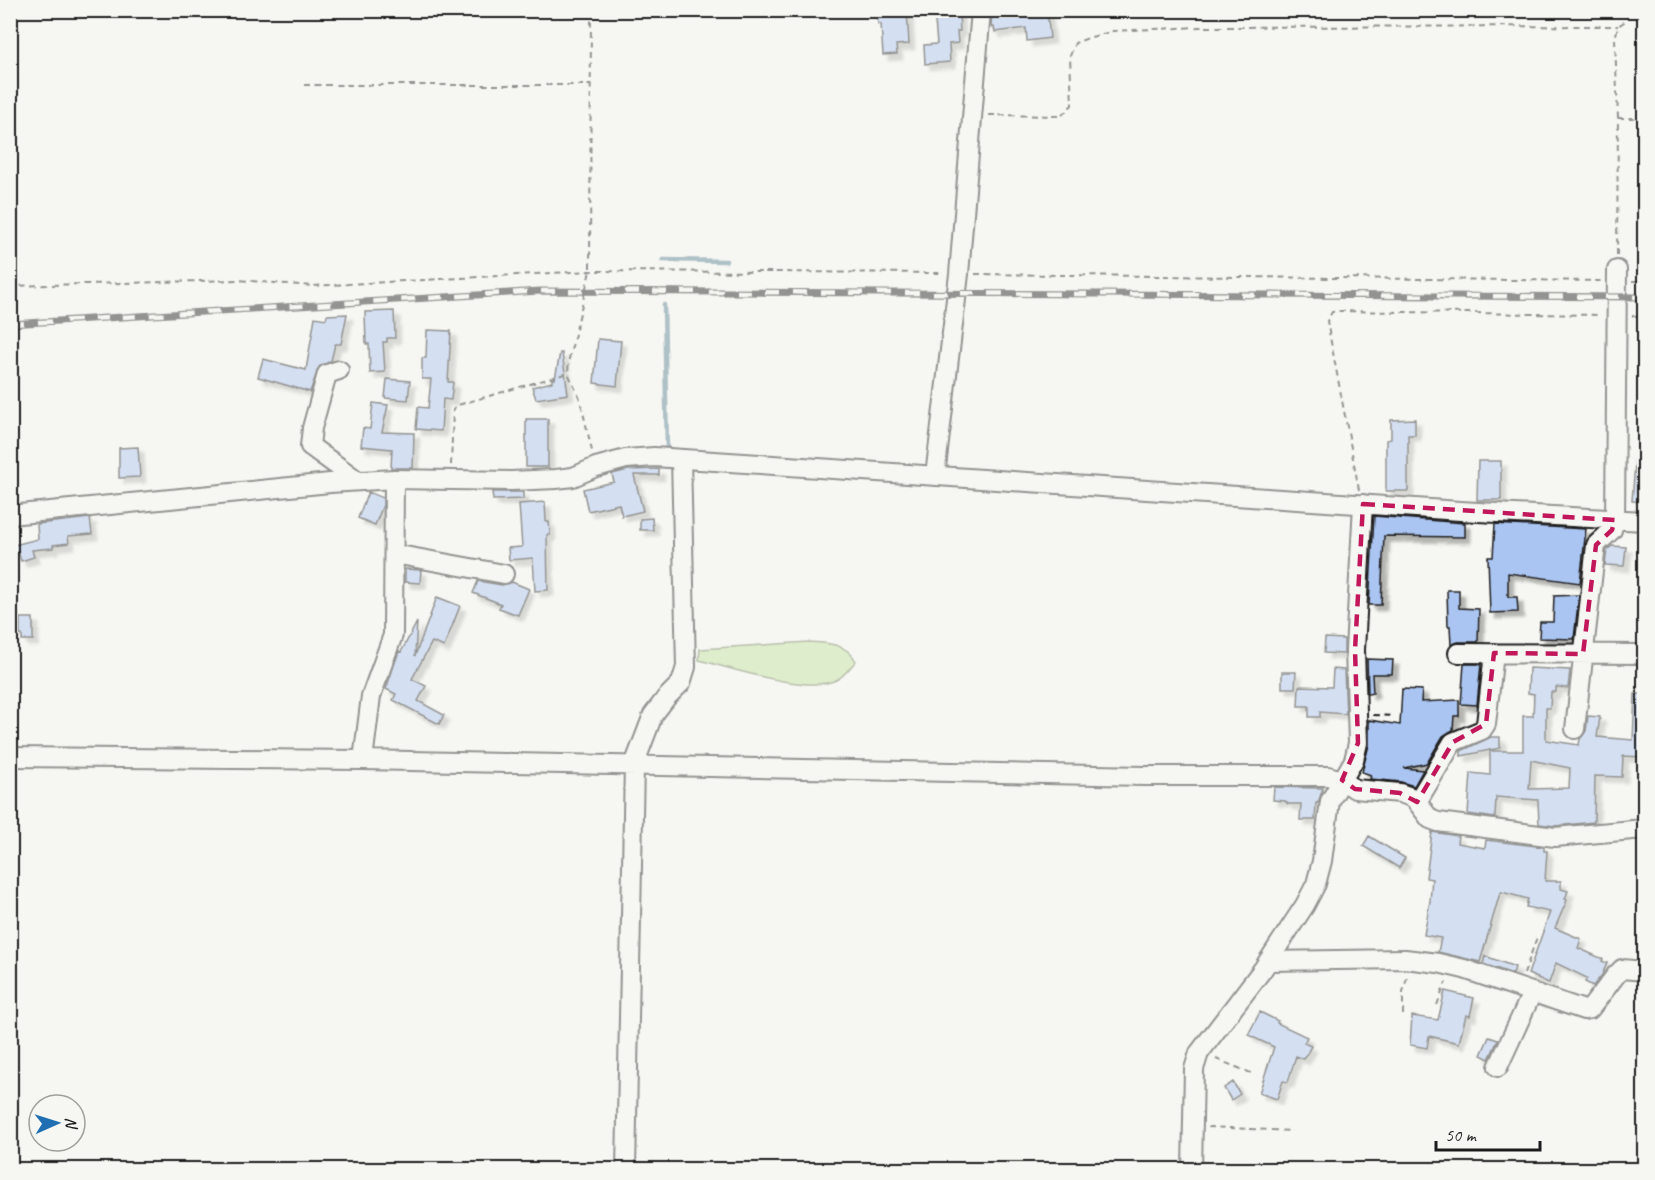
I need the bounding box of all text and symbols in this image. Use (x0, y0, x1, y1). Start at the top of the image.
north arrow (27, 1093, 87, 1153)
scale bar (1436, 1114, 1540, 1152)
text: N (61, 1117, 81, 1131)
text: 50 m (1445, 1124, 1478, 1146)

